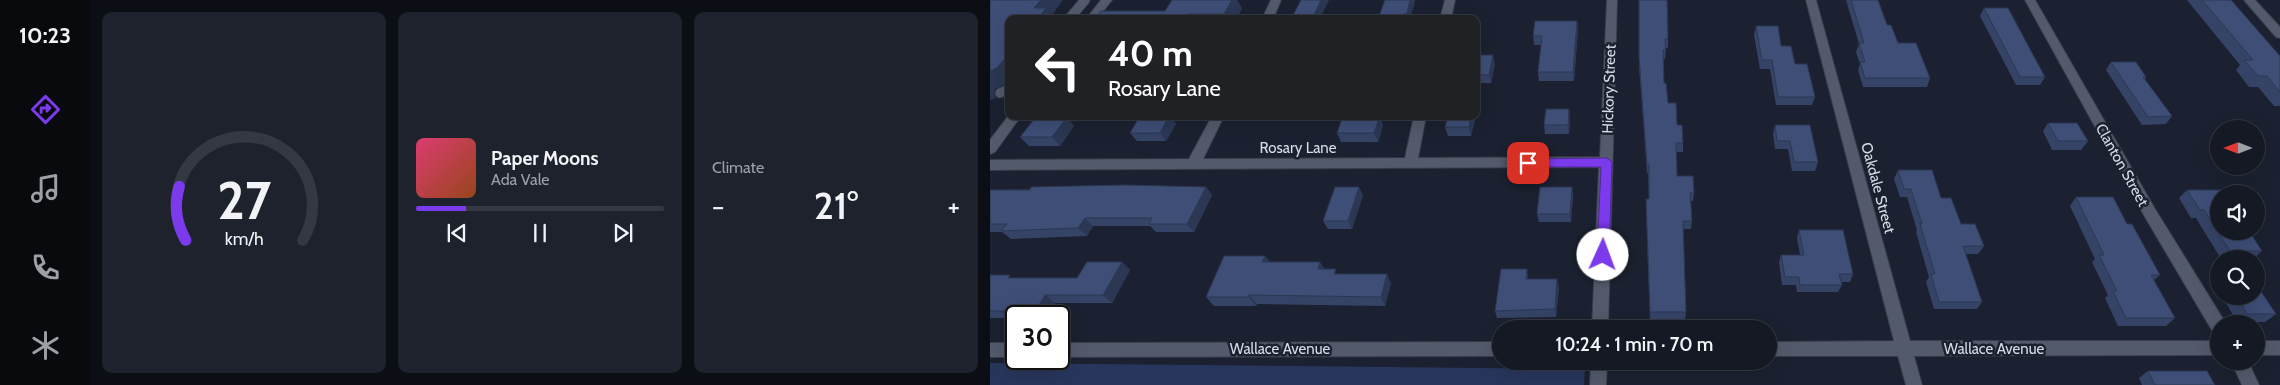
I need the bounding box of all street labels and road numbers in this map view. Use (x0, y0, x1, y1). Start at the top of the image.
street label: Hickory Street (1598, 44, 1620, 134)
street label: Clanton Street (2092, 120, 2152, 210)
street label: Rosary Lane (1260, 139, 1337, 157)
street label: Oakdale Street (1857, 140, 1899, 236)
street label: Wallace Avenue (1230, 340, 1331, 358)
street label: Wallace Avenue (1944, 340, 2045, 358)

